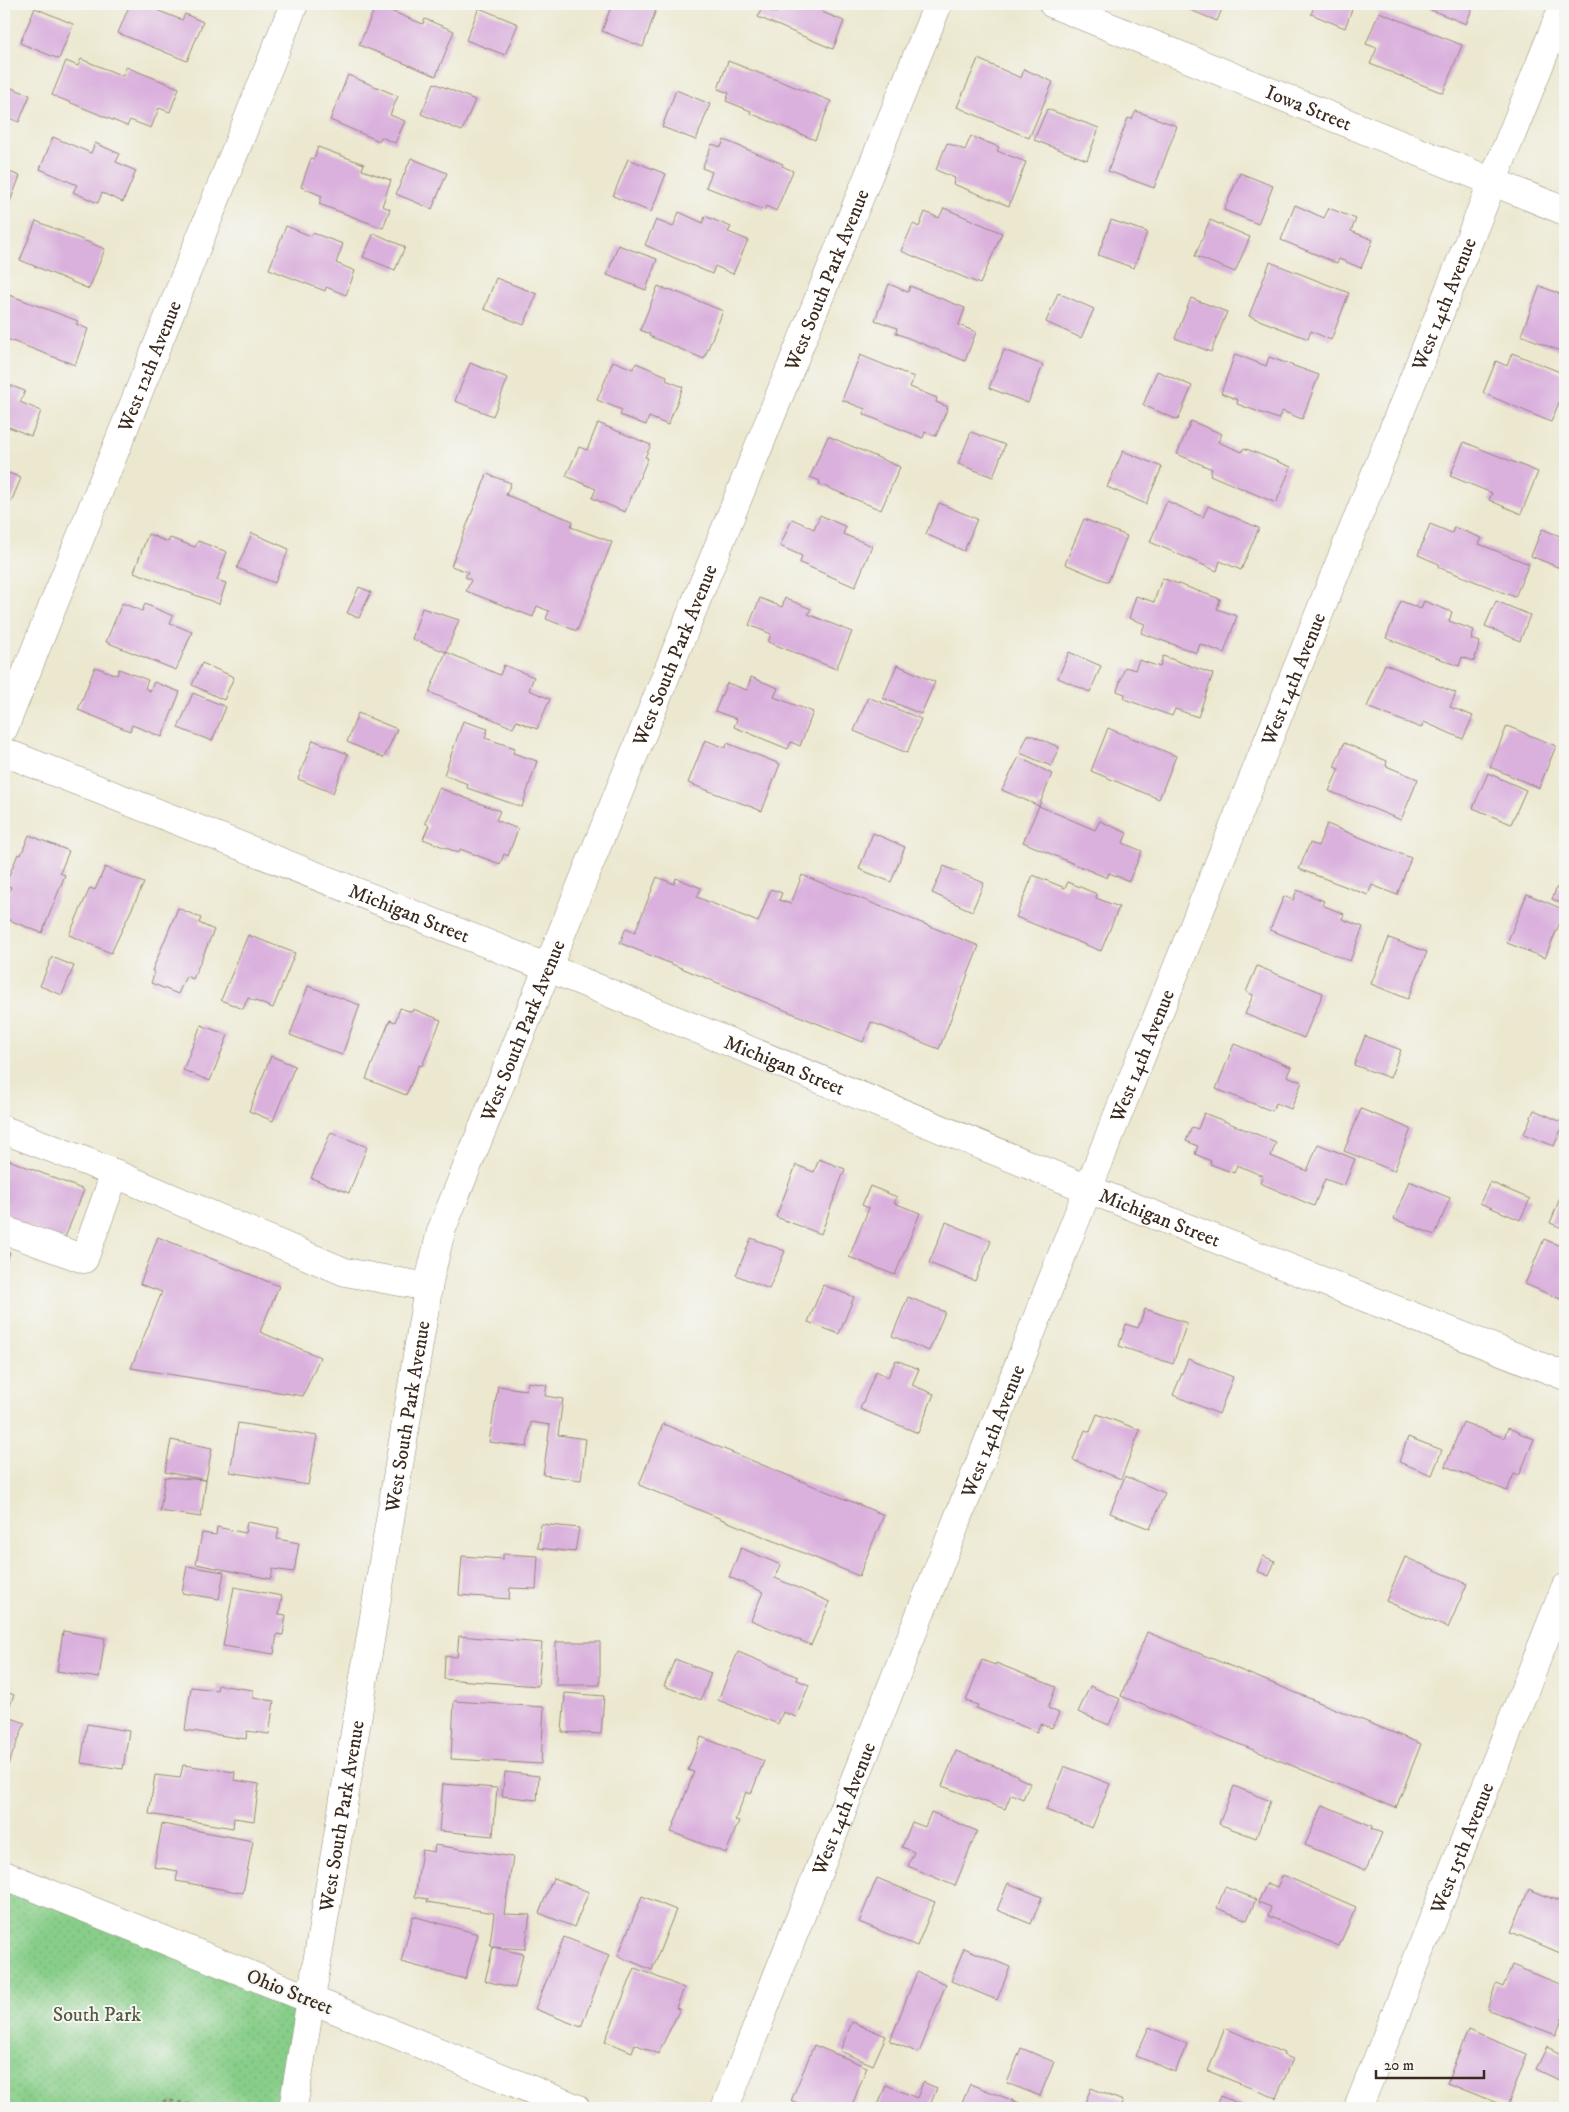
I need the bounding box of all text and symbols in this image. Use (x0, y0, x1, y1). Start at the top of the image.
street label: Iowa Street (1262, 80, 1355, 137)
street label: West South Park Avenue (779, 186, 876, 375)
street label: West 14th Avenue (1407, 234, 1483, 375)
street label: West 12th Avenue (113, 297, 188, 437)
street label: West South Park Avenue (627, 561, 724, 751)
street label: West 14th Avenue (1256, 609, 1332, 750)
street label: Michigan Street (345, 879, 473, 949)
street label: West South Park Avenue (475, 937, 572, 1126)
street label: West 14th Avenue (1105, 986, 1181, 1127)
street label: Michigan Street (720, 1030, 848, 1102)
street label: Michigan Street (1095, 1184, 1224, 1254)
street label: West South Park Avenue (380, 1319, 437, 1515)
street label: West 14th Avenue (956, 1361, 1031, 1502)
street label: West South Park Avenue (314, 1719, 371, 1915)
street label: West 14th Avenue (807, 1739, 882, 1880)
street label: West 15th Avenue (1425, 1779, 1500, 1919)
street label: Ohio Street (243, 1964, 336, 2021)
park label: South Park (53, 2003, 141, 2028)
scale bar (1376, 2047, 1484, 2079)
text: 20 m (1384, 2056, 1414, 2075)

